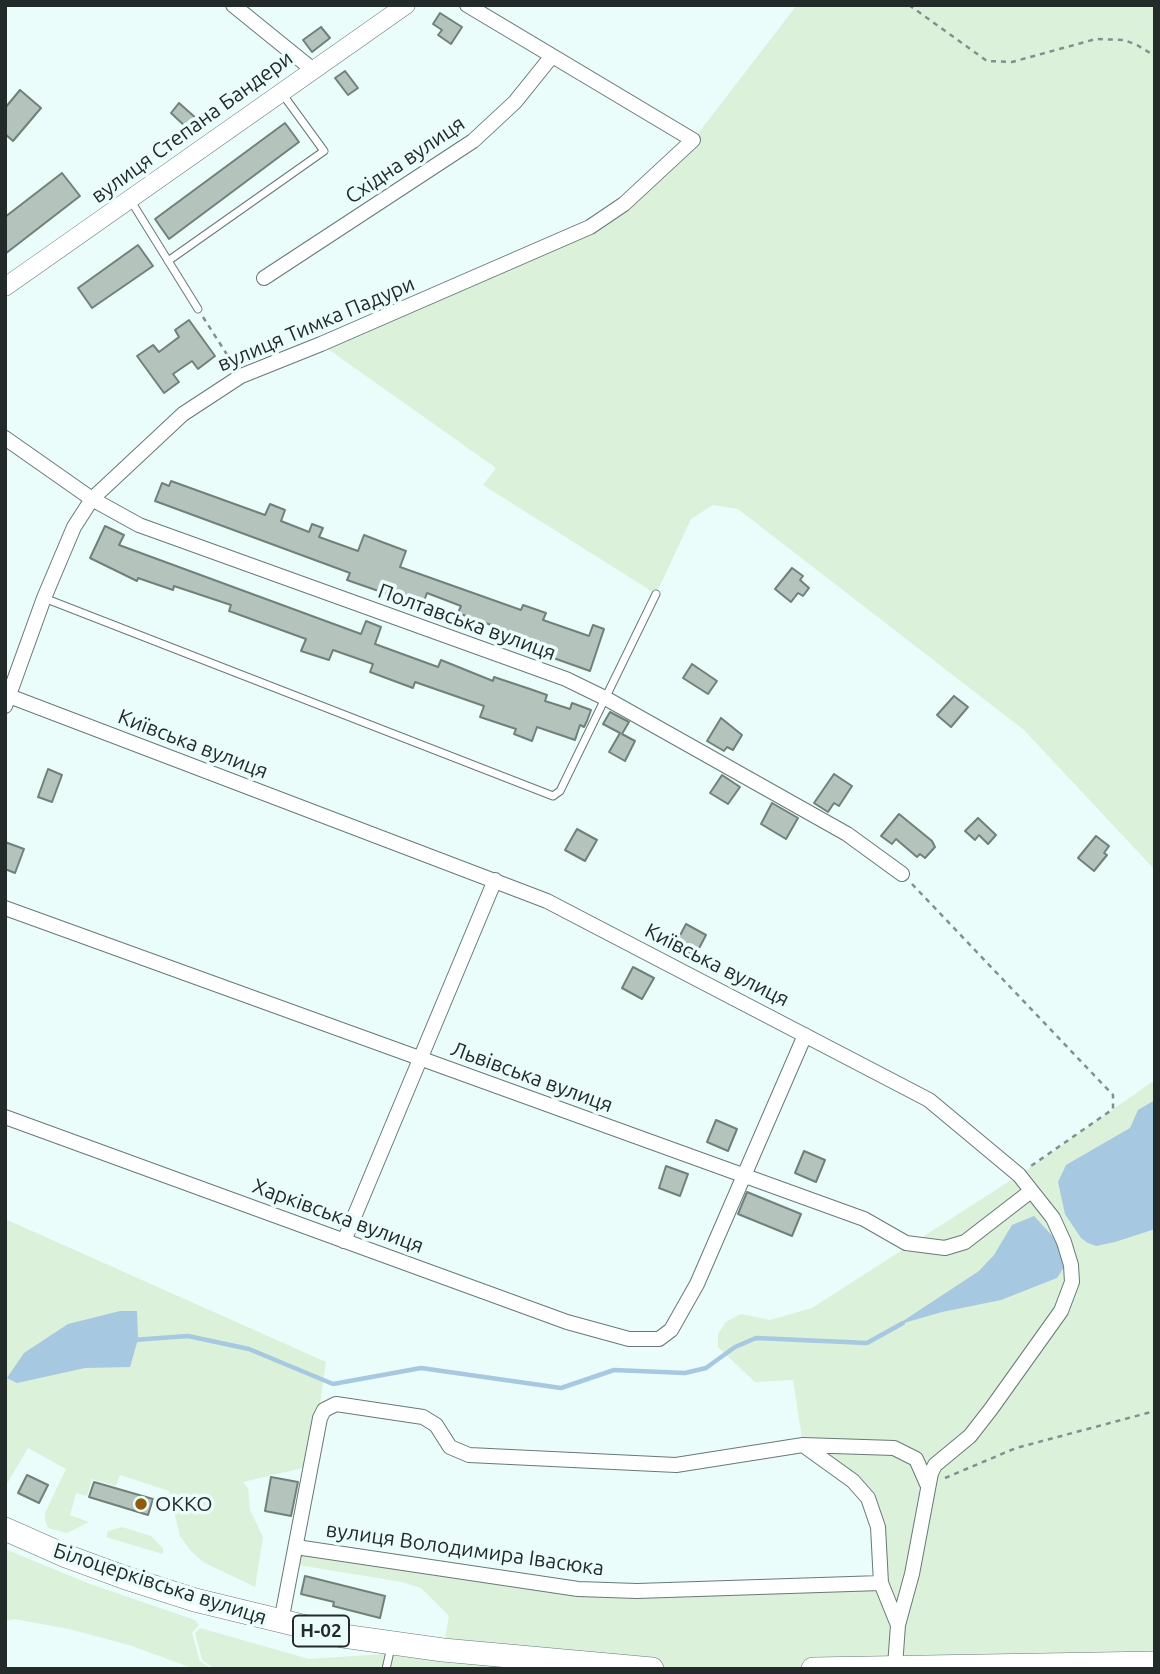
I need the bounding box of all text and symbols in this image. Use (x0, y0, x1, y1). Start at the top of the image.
street label: вулиця Степана Бандери (86, 45, 298, 209)
street label: Східна вулиця (340, 111, 470, 209)
street label: вулиця Тимка Падури (214, 271, 418, 377)
street label: Полтавська вулиця (375, 578, 559, 666)
street label: Київська вулиця (114, 704, 272, 784)
street label: Київська вулиця (641, 918, 793, 1012)
street label: Львівська вулиця (448, 1036, 616, 1118)
street label: Харківська вулиця (249, 1173, 427, 1259)
place label: ОККО (155, 1491, 213, 1517)
marker: ОККО (133, 1496, 149, 1512)
street label: вулиця Володимира Івасюка (324, 1517, 606, 1581)
street label: Білоцерківська вулиця (50, 1538, 270, 1630)
road number: Н-02 (293, 1616, 349, 1646)

